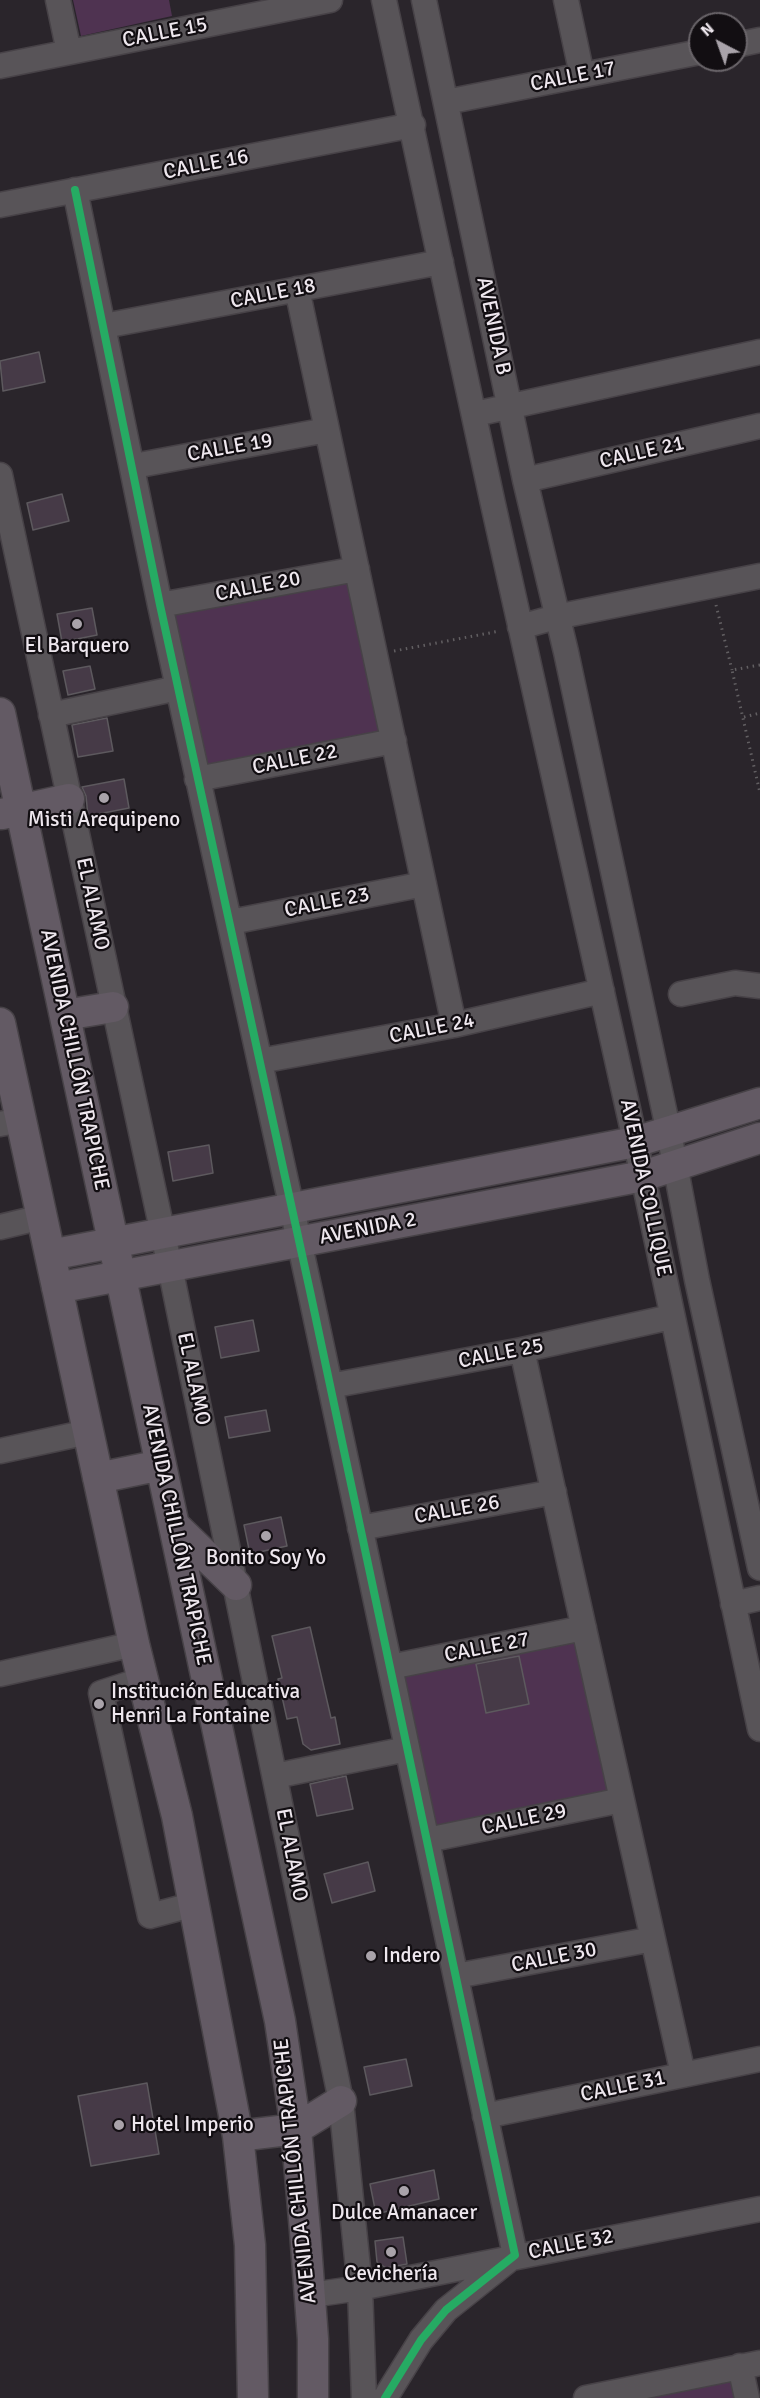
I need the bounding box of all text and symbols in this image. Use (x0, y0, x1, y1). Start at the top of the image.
street label: CALLE 15 (120, 12, 210, 54)
north arrow (688, 12, 748, 72)
text: N (697, 19, 718, 41)
street label: CALLE 17 (528, 56, 618, 98)
street label: CALLE 16 (161, 144, 251, 186)
street label: CALLE 18 (228, 273, 318, 315)
street label: AVENIDA B (470, 275, 516, 377)
street label: CALLE 19 (185, 428, 275, 468)
street label: CALLE 21 (597, 431, 687, 475)
street label: CALLE 20 (213, 566, 303, 608)
marker: El Barquero (70, 617, 84, 631)
place label: El Barquero (25, 633, 129, 659)
street label: CALLE 22 (250, 739, 340, 781)
marker: Misti Arequipeno (97, 791, 111, 805)
place label: Misti Arequipeno (28, 807, 180, 833)
street label: EL ALAMO (70, 855, 114, 953)
street label: CALLE 23 (282, 882, 372, 924)
street label: AVENIDA CHILLÓN TRAPICHE (34, 927, 114, 1193)
street label: CALLE 24 (387, 1008, 477, 1050)
street label: AVENIDA COLLIQUE (614, 1097, 676, 1279)
street label: AVENIDA 2 (317, 1207, 419, 1251)
street label: EL ALAMO (171, 1330, 215, 1428)
street label: CALLE 25 (456, 1333, 546, 1375)
street label: AVENIDA CHILLÓN TRAPICHE (136, 1402, 216, 1668)
street label: CALLE 26 (412, 1490, 502, 1530)
marker: Bonito Soy Yo (259, 1529, 273, 1543)
place label: Bonito Soy Yo (206, 1545, 326, 1571)
street label: CALLE 27 (442, 1627, 532, 1669)
place label: Institución Educativa Henri La Fontaine (111, 1679, 300, 1729)
marker: Institución Educativa Henri La Fontaine (92, 1697, 106, 1711)
street label: CALLE 29 (479, 1799, 569, 1841)
street label: EL ALAMO (270, 1806, 312, 1904)
street label: CALLE 30 (509, 1937, 599, 1979)
place label: Indero (383, 1943, 441, 1969)
marker: Indero (364, 1949, 378, 1963)
street label: AVENIDA CHILLÓN TRAPICHE (270, 2037, 322, 2305)
street label: CALLE 31 (578, 2066, 668, 2108)
place label: Hotel Imperio (131, 2112, 254, 2138)
marker: Hotel Imperio (112, 2118, 126, 2132)
marker: Dulce Amanacer (397, 2184, 411, 2198)
place label: Dulce Amanacer (331, 2200, 477, 2226)
street label: CALLE 32 (526, 2224, 616, 2266)
marker: Cevichería (384, 2245, 398, 2259)
place label: Cevichería (344, 2261, 438, 2287)

